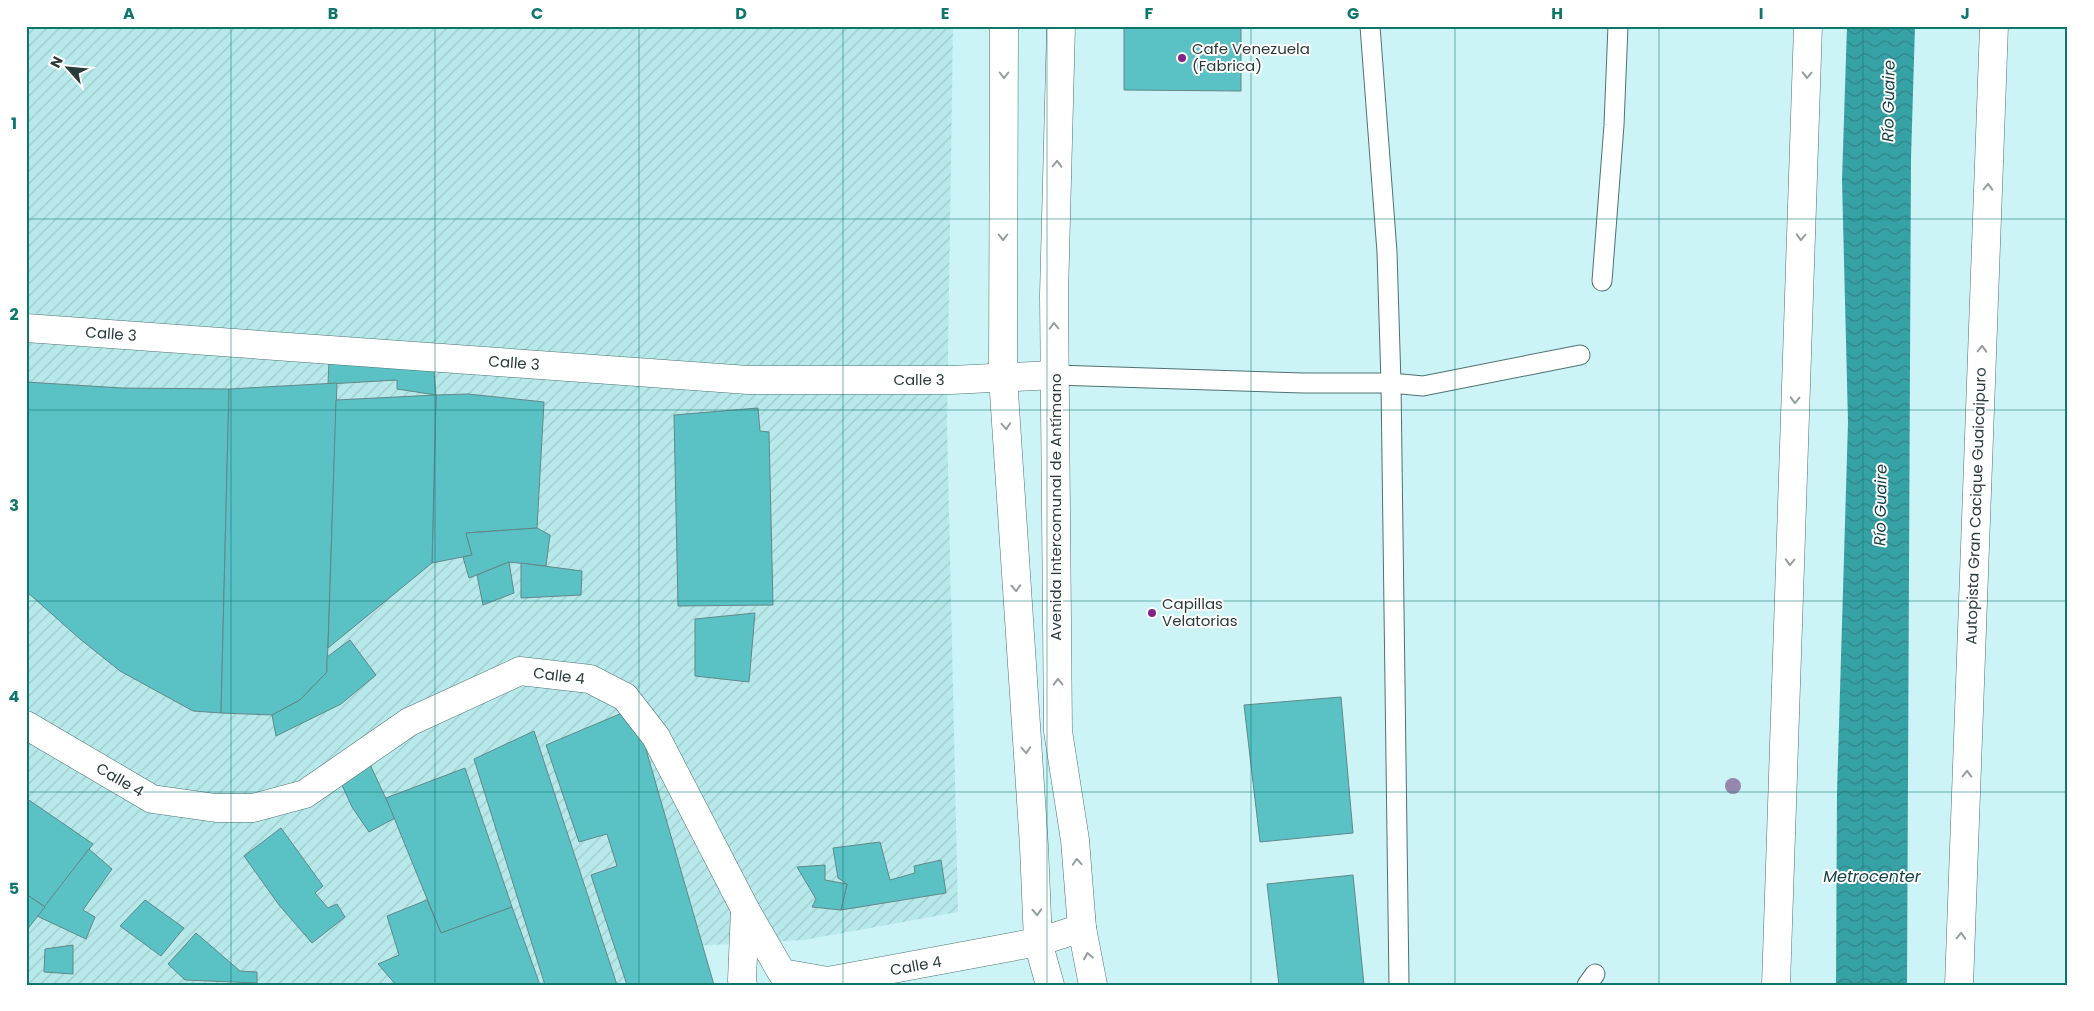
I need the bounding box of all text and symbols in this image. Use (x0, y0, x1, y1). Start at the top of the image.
text: A (123, 2, 135, 25)
text: B (328, 2, 338, 25)
text: C (531, 2, 543, 25)
text: D (735, 2, 747, 25)
text: E (941, 2, 949, 25)
text: F (1145, 2, 1154, 25)
text: G (1347, 2, 1359, 25)
text: H (1551, 2, 1563, 25)
text: I (1759, 2, 1763, 25)
text: J (1960, 2, 1970, 25)
place label: Cafe Venezuela (Fabrica) (1192, 38, 1310, 76)
north arrow (42, 42, 92, 92)
marker: Cafe Venezuela (Fabrica) (1176, 52, 1188, 64)
text: N (45, 53, 68, 71)
water label: Río Guaire (1876, 60, 1901, 142)
one-way arrow (1801, 71, 1812, 79)
one-way arrow (999, 72, 1009, 79)
text: 1 (11, 112, 17, 135)
one-way arrow (1052, 160, 1062, 168)
one-way arrow (1983, 182, 1993, 190)
one-way arrow (998, 234, 1008, 242)
one-way arrow (1796, 234, 1806, 242)
text: 2 (9, 303, 19, 326)
street label: Calle 3 (85, 321, 137, 346)
one-way arrow (1049, 322, 1059, 330)
one-way arrow (1977, 345, 1987, 352)
street label: Calle 3 (488, 350, 540, 375)
street label: Autopista Gran Cacique Guaicaipuro (1960, 367, 1991, 645)
street label: Calle 3 (893, 369, 945, 390)
street label: Avenida Intercomunal de Antímano (1045, 373, 1066, 641)
one-way arrow (1790, 396, 1801, 404)
one-way arrow (1001, 422, 1012, 430)
water label: Río Guaire (1868, 464, 1893, 546)
text: 3 (9, 494, 19, 517)
one-way arrow (1785, 558, 1795, 566)
one-way arrow (1011, 584, 1022, 592)
place label: Capillas Velatorias (1162, 593, 1238, 631)
marker: Capillas Velatorias (1146, 607, 1158, 619)
street label: Calle 4 (532, 662, 586, 689)
one-way arrow (1053, 678, 1063, 686)
text: 4 (9, 685, 20, 708)
one-way arrow (1021, 746, 1032, 754)
street label: Calle 4 (93, 758, 148, 802)
one-way arrow (1961, 769, 1972, 777)
one-way arrow (1072, 858, 1083, 866)
water label: Metrocenter (1823, 865, 1922, 888)
text: 5 (9, 877, 19, 900)
one-way arrow (1031, 909, 1042, 917)
one-way arrow (1955, 932, 1966, 940)
street label: Calle 4 (889, 951, 943, 980)
one-way arrow (1083, 952, 1093, 961)

